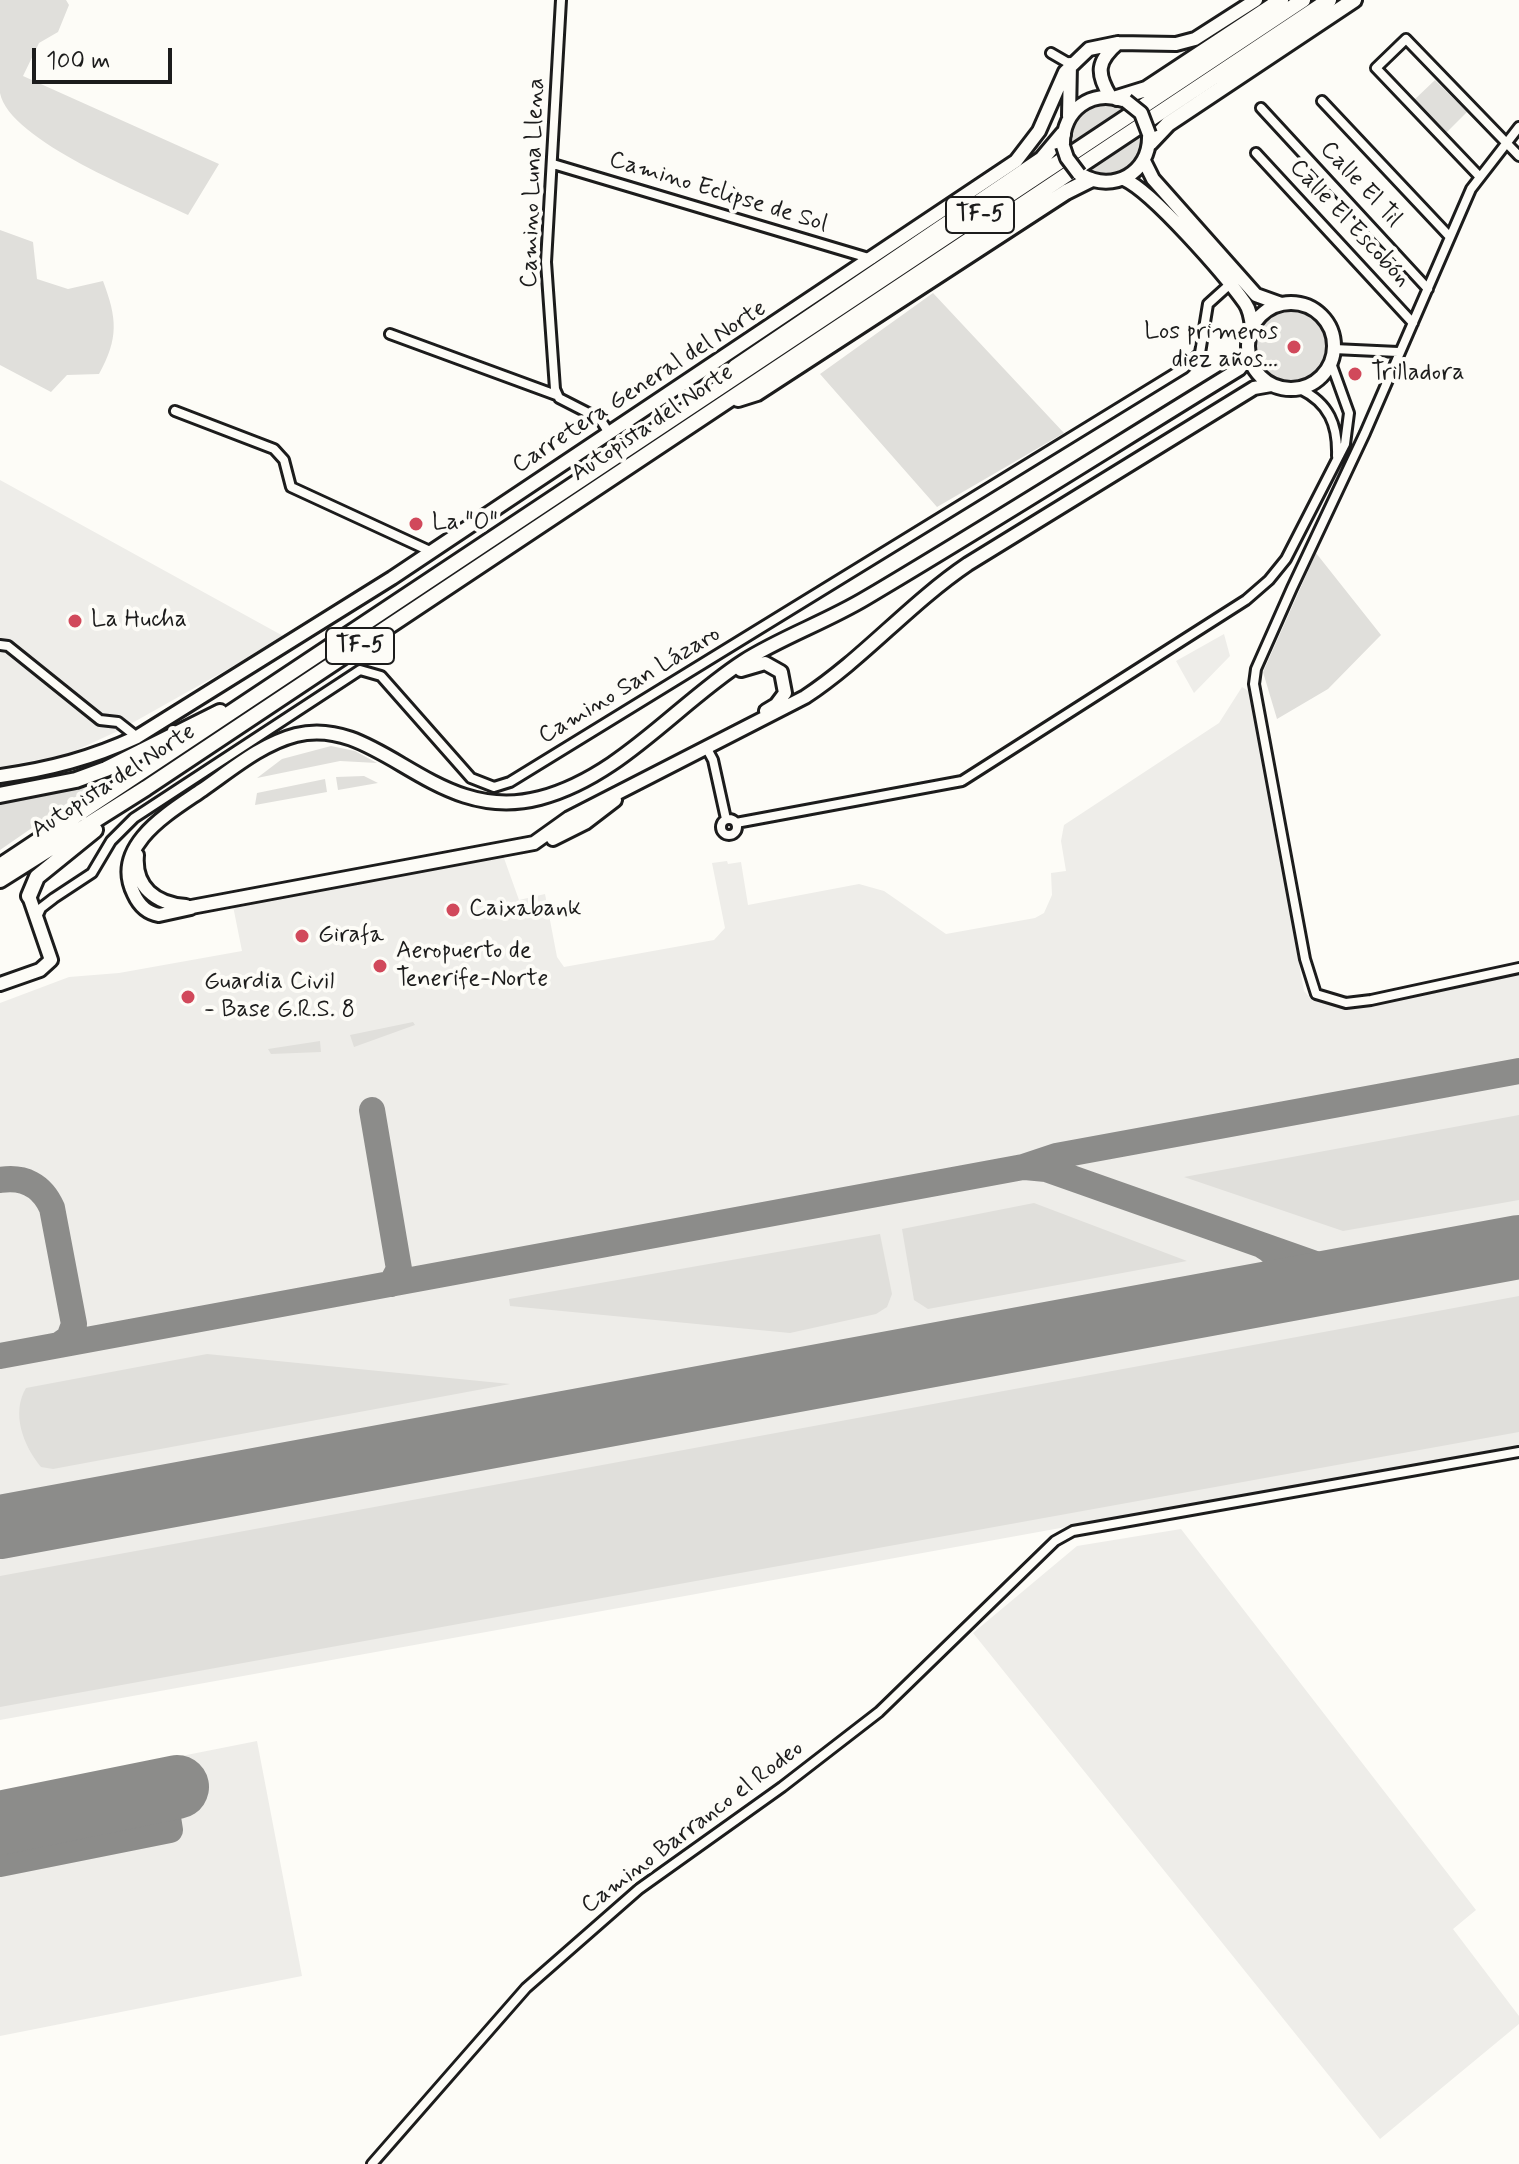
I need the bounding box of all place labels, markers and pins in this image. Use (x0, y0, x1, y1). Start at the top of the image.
place label: Los primeros diez años... (1144, 319, 1278, 375)
marker: Los primeros diez años... (1285, 338, 1303, 356)
place label: Trilladora (1371, 360, 1464, 388)
marker: Trilladora (1346, 365, 1364, 383)
place label: La "O" (432, 510, 498, 538)
marker: La "O" (407, 515, 425, 533)
place label: La Hucha (91, 607, 187, 635)
marker: La Hucha (66, 612, 84, 630)
place label: Caixabank (469, 896, 582, 924)
marker: Caixabank (444, 901, 462, 919)
place label: Girafa (318, 922, 384, 950)
marker: Girafa (293, 927, 311, 945)
place label: Aeropuerto de Tenerife-Norte (396, 938, 548, 994)
marker: Aeropuerto de Tenerife-Norte (371, 957, 389, 975)
place label: Guardia Civil - Base G.R.S. 8 (204, 969, 355, 1025)
marker: Guardia Civil - Base G.R.S. 8 (179, 988, 197, 1006)

